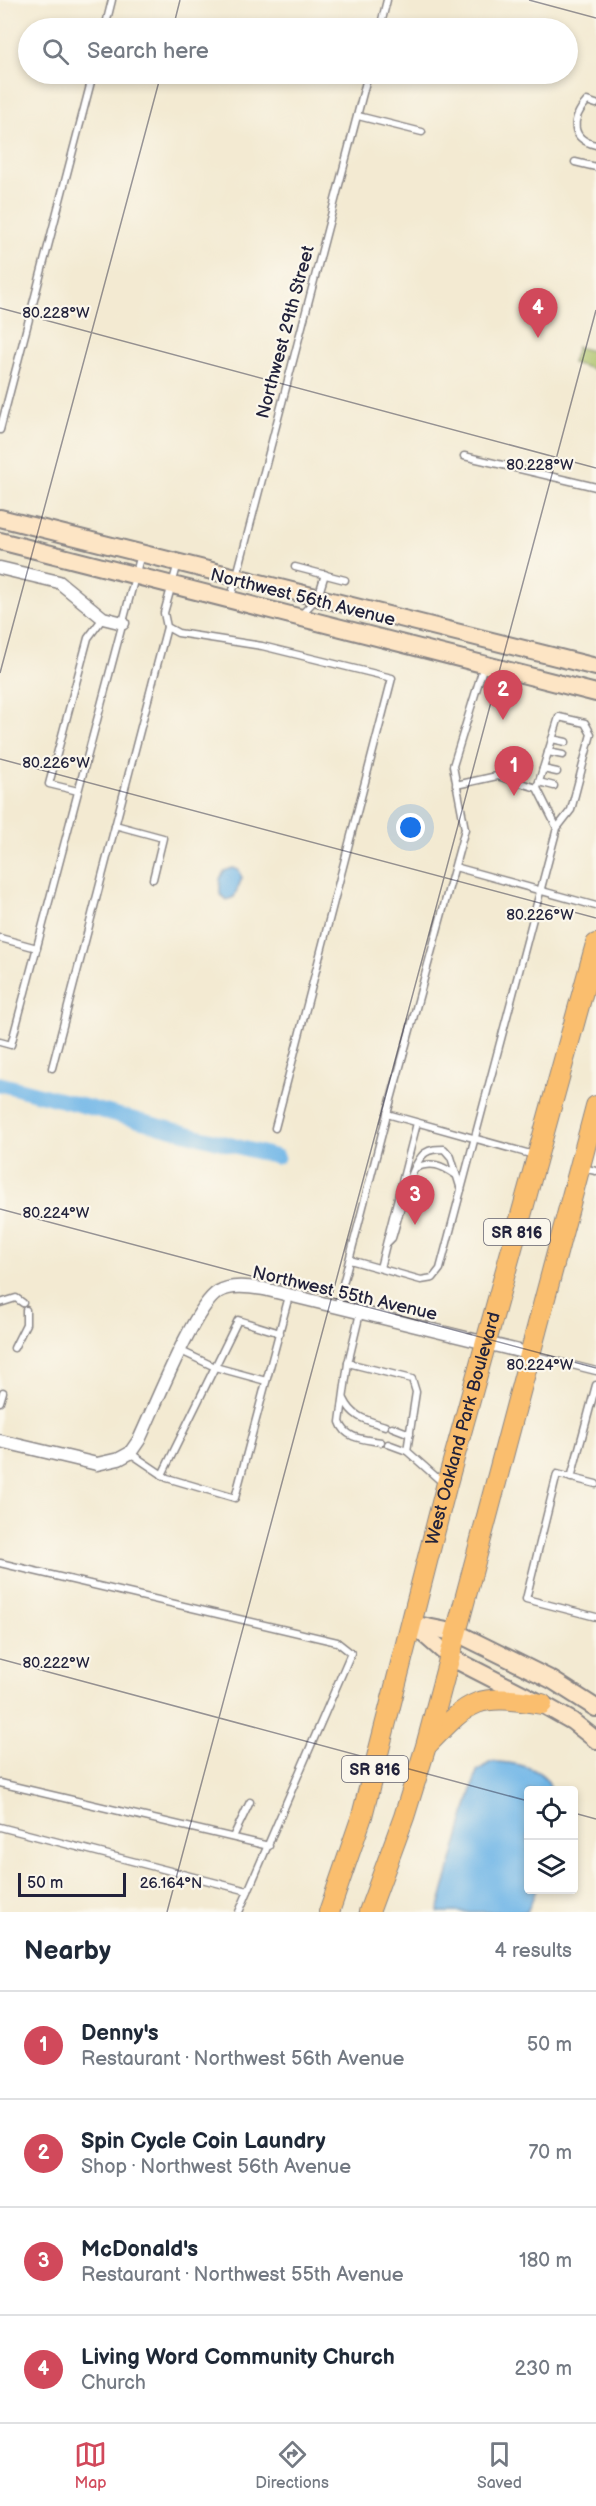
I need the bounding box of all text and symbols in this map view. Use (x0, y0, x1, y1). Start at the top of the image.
search box (18, 18, 578, 84)
icon: search (39, 35, 72, 68)
text: Search here (87, 38, 209, 65)
street label: Northwest 29th Street (252, 243, 319, 421)
pin: 4 (518, 288, 558, 338)
text: 80.228°W (22, 304, 90, 323)
text: 80.228°W (506, 456, 574, 475)
street label: Northwest 56th Avenue (208, 564, 398, 631)
pin: 2 (484, 670, 522, 720)
pin: 1 (494, 746, 534, 796)
text: 80.226°W (22, 754, 90, 773)
your location (396, 813, 425, 842)
text: 80.226°W (506, 906, 574, 925)
pin: 3 (396, 1176, 434, 1225)
text: 80.224°W (22, 1204, 90, 1223)
road number: SR 816 (484, 1219, 550, 1245)
street label: Northwest 55th Avenue (250, 1262, 440, 1325)
street label: West Oakland Park Boulevard (422, 1310, 505, 1547)
text: 80.224°W (506, 1356, 574, 1375)
text: 80.222°W (22, 1654, 90, 1673)
road number: SR 816 (342, 1756, 408, 1782)
map controls (524, 1786, 578, 1894)
button: locate (524, 1786, 578, 1840)
button: layers (524, 1840, 578, 1894)
scale bar (18, 1870, 126, 1898)
text: 50 m (27, 1874, 63, 1893)
text: 26.164°N (140, 1874, 202, 1893)
text: Nearby (24, 1936, 111, 1967)
text: 4 results (494, 1939, 572, 1963)
text: Denny's (81, 2020, 158, 2047)
text: 1 (39, 2033, 48, 2057)
text: 50 m (527, 2033, 572, 2057)
text: Restaurant · Northwest 56th Avenue (81, 2047, 404, 2071)
text: Spin Cycle Coin Laundry (81, 2128, 326, 2155)
text: 2 (38, 2141, 49, 2165)
text: 70 m (528, 2141, 572, 2165)
text: Shop · Northwest 56th Avenue (81, 2155, 351, 2179)
text: McDonald's (81, 2236, 198, 2263)
text: 3 (38, 2249, 49, 2273)
text: 180 m (519, 2249, 572, 2273)
text: Restaurant · Northwest 55th Avenue (81, 2263, 404, 2287)
text: Living Word Community Church (81, 2344, 395, 2371)
text: 4 (38, 2357, 49, 2381)
text: 230 m (515, 2357, 572, 2381)
text: Church (81, 2371, 146, 2395)
tab: Map (74, 2438, 107, 2493)
tab: Directions (255, 2438, 329, 2493)
tab: Saved (477, 2438, 522, 2493)

